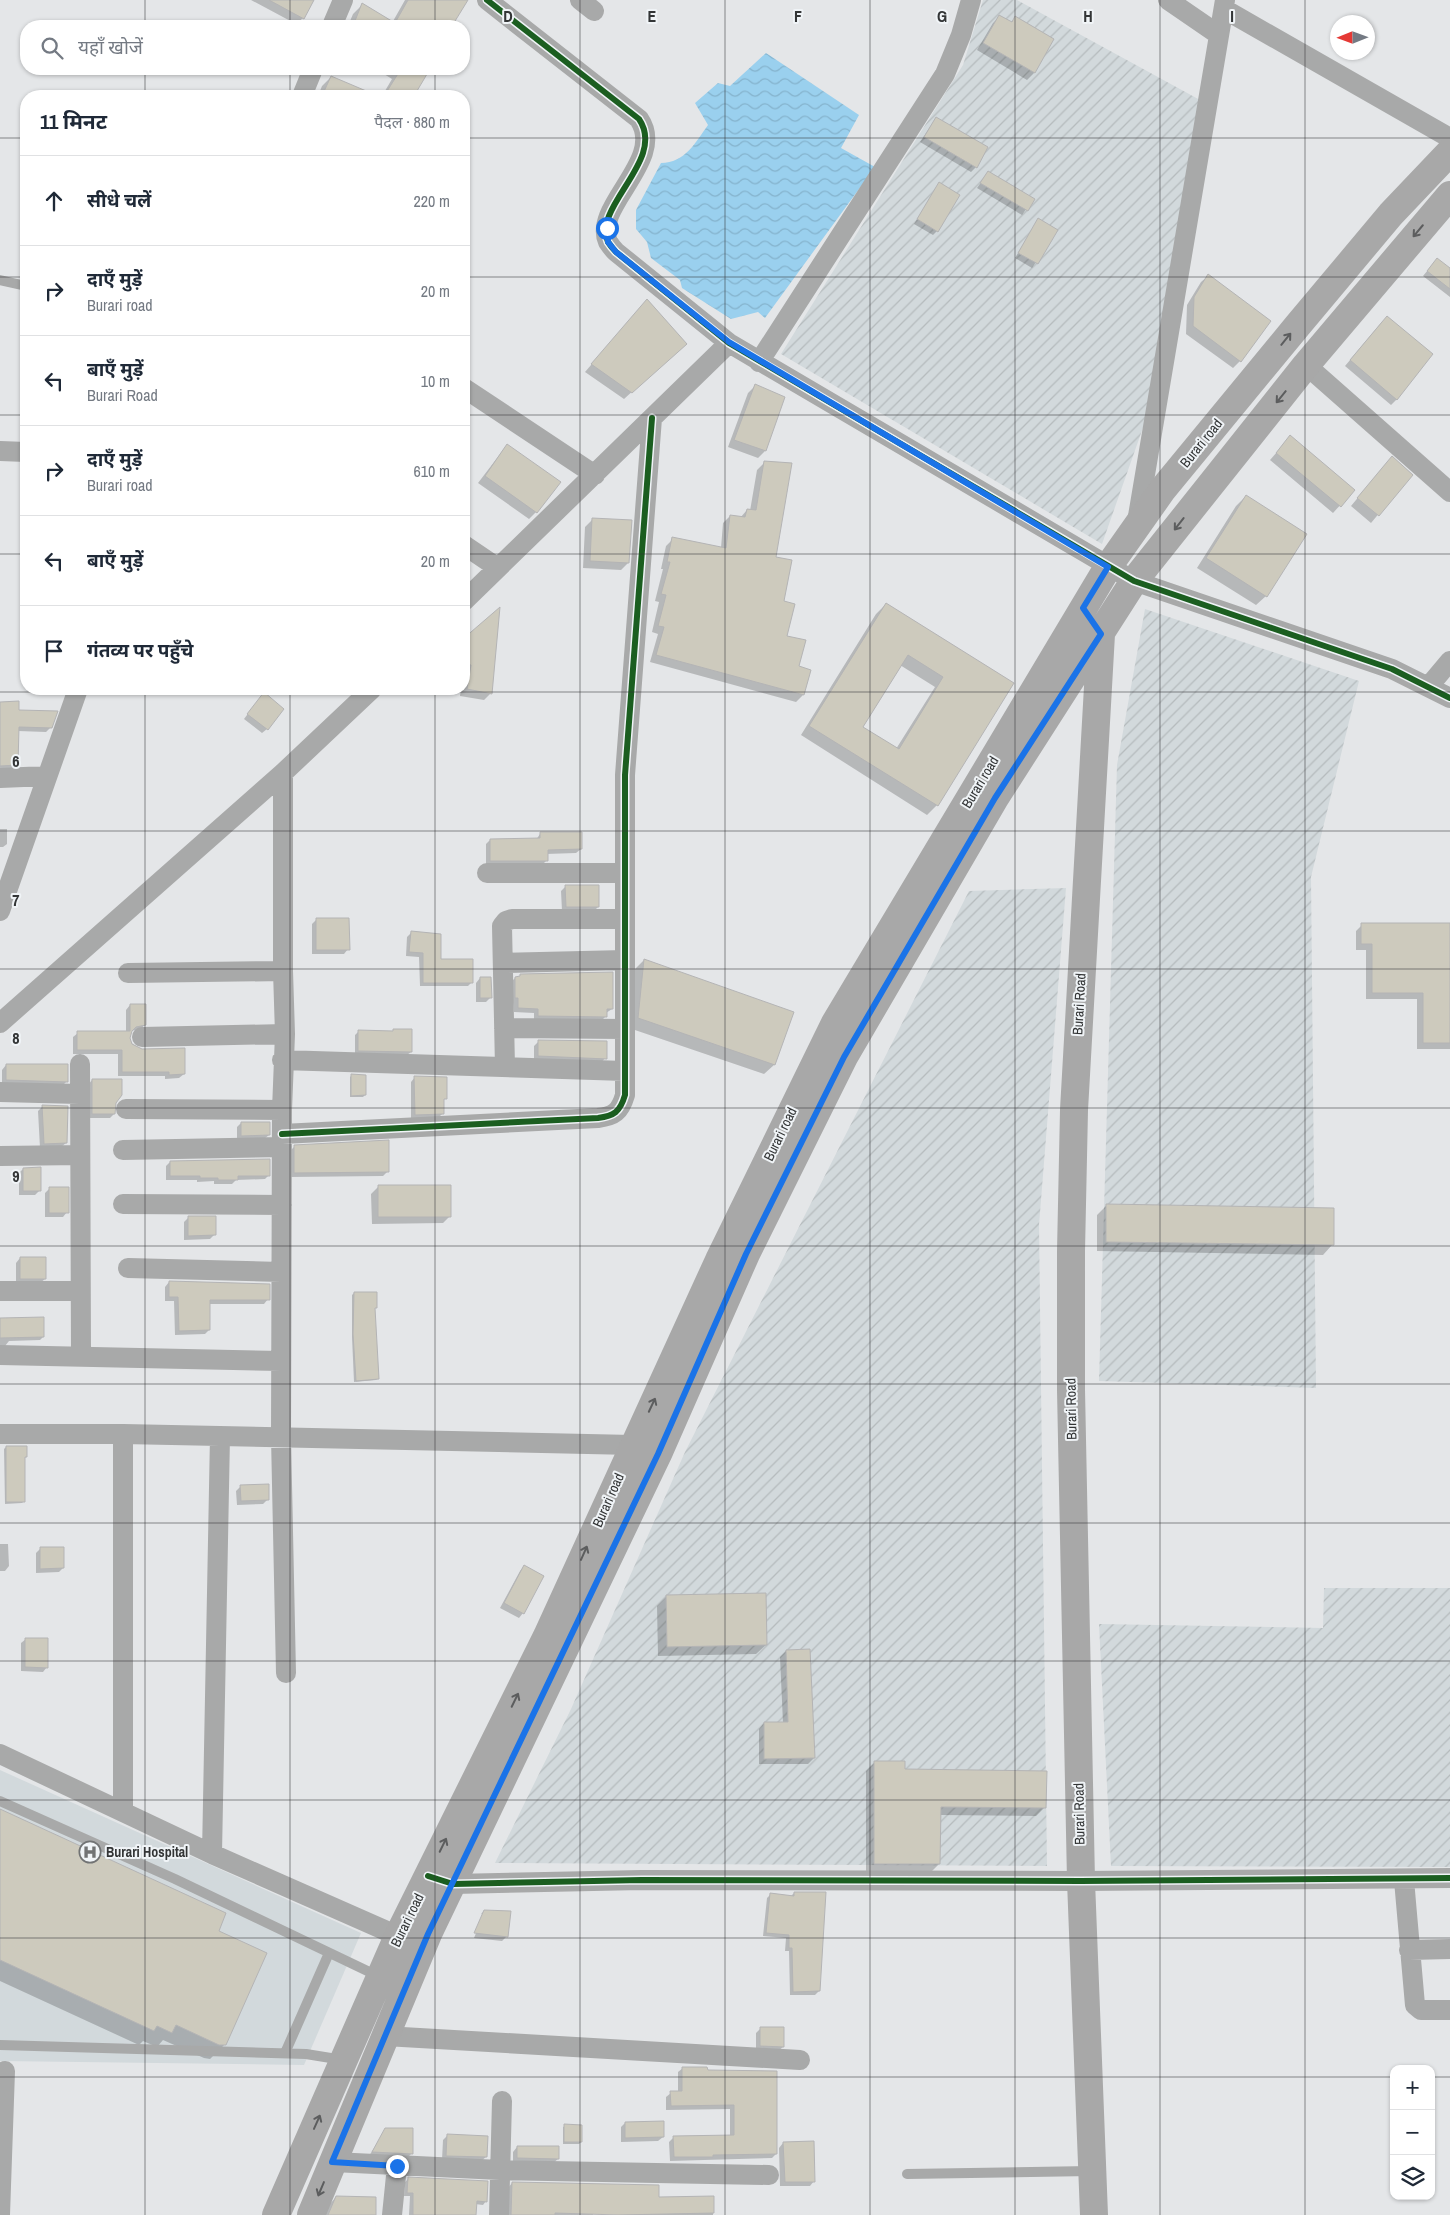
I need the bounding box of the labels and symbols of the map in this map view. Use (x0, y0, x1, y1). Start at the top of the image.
text: D (503, 5, 513, 27)
text: E (648, 5, 657, 27)
text: F (794, 5, 802, 27)
text: G (937, 5, 947, 27)
text: H (1083, 5, 1093, 27)
text: I (1230, 5, 1234, 27)
north arrow (1330, 15, 1375, 60)
route start (596, 217, 619, 240)
one-way arrow (1412, 224, 1423, 237)
one-way arrow (1281, 333, 1292, 346)
one-way arrow (1275, 390, 1286, 403)
street label: Burari road (1176, 415, 1226, 471)
one-way arrow (1174, 517, 1185, 530)
text: 6 (12, 750, 20, 772)
street label: Burari road (957, 753, 1003, 811)
text: 7 (12, 889, 20, 911)
street label: Burari Road (1068, 973, 1090, 1035)
text: 8 (12, 1027, 20, 1049)
street label: Burari road (759, 1104, 801, 1164)
text: 9 (12, 1165, 20, 1187)
street label: Burari Road (1061, 1378, 1081, 1440)
one-way arrow (647, 1398, 657, 1413)
street label: Burari road (588, 1470, 628, 1530)
one-way arrow (580, 1546, 590, 1561)
one-way arrow (511, 1693, 520, 1708)
street label: Burari Road (1069, 1783, 1089, 1845)
one-way arrow (439, 1838, 448, 1853)
hospital icon: Burari Hospital (78, 1840, 102, 1864)
place label: Burari Hospital (106, 1843, 188, 1861)
street label: Burari road (386, 1890, 428, 1950)
one-way arrow (312, 2115, 322, 2130)
route end (386, 2155, 409, 2178)
one-way arrow (316, 2181, 326, 2196)

